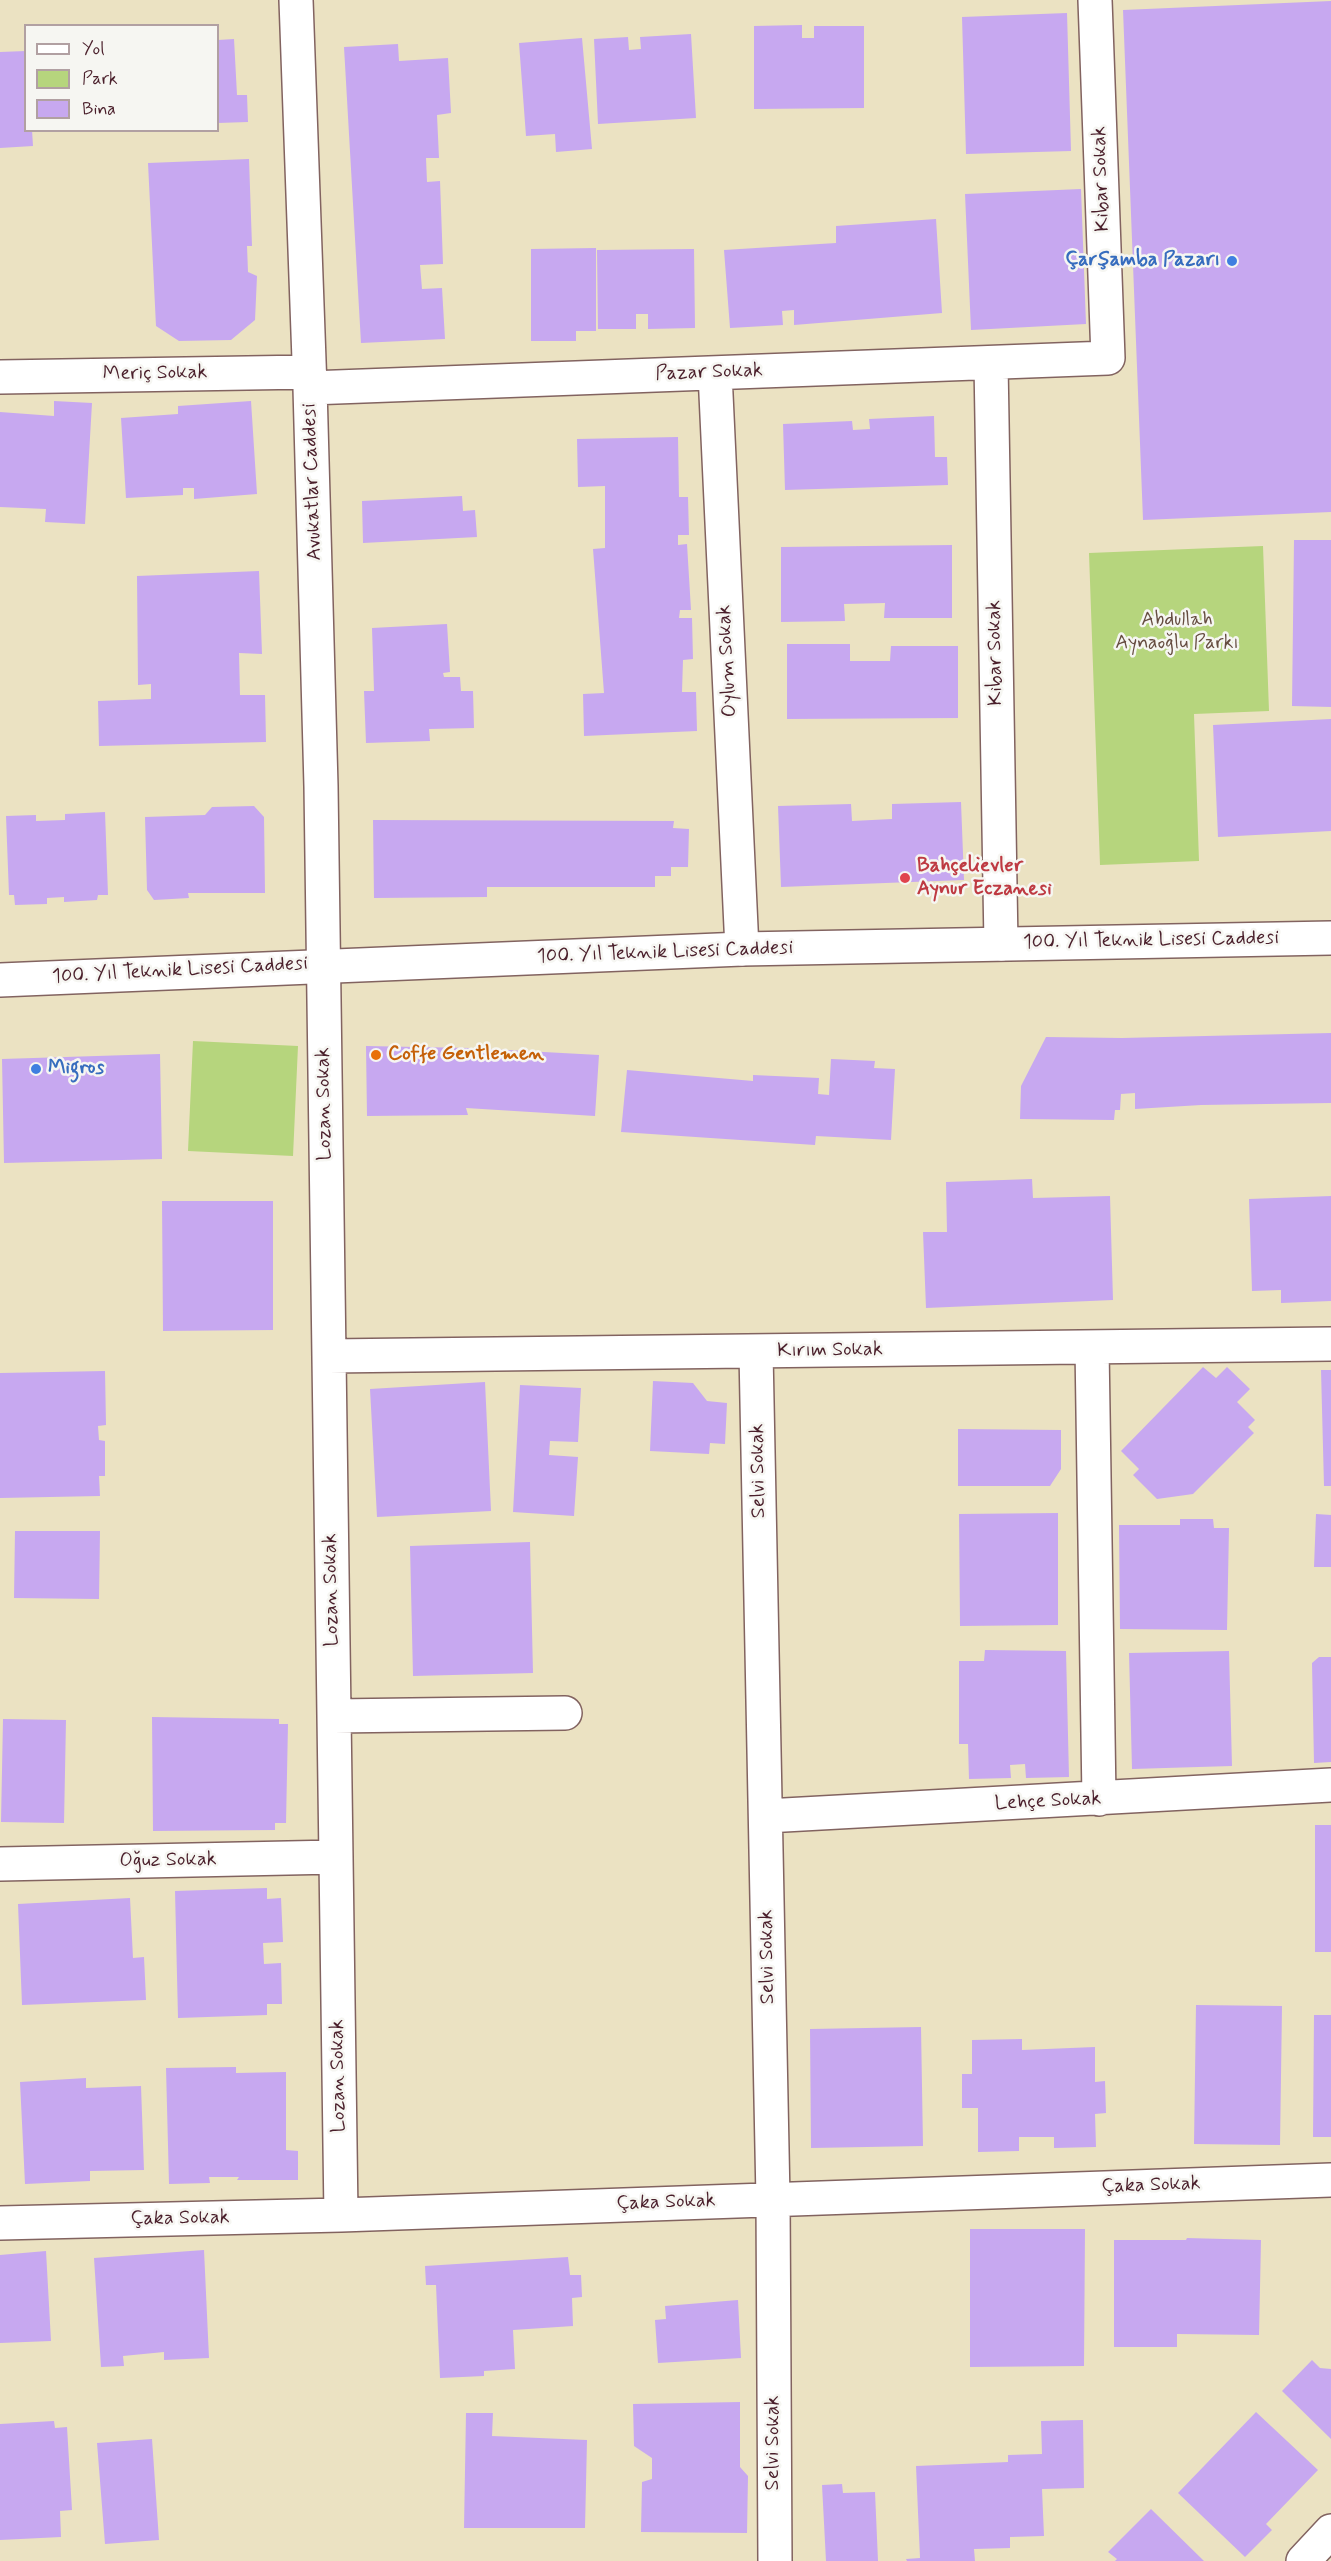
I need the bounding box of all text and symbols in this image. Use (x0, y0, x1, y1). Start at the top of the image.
legend (24, 24, 219, 132)
text: Yol (82, 37, 105, 61)
text: Park (82, 67, 118, 91)
text: Bina (82, 97, 116, 121)
street label: Kibar Sokak (1088, 126, 1116, 232)
place label: Çarşamba Pazarı (1065, 249, 1220, 273)
marker: Çarşamba Pazarı (1225, 254, 1239, 268)
street label: Pazar Sokak (655, 359, 763, 387)
street label: Meriç Sokak (103, 361, 207, 387)
street label: Avukatlar Caddesi (298, 403, 328, 561)
street label: Kibar Sokak (983, 600, 1009, 706)
street label: Oylum Sokak (713, 604, 743, 718)
park label: Abdullah Aynaoğlu Parkı (1115, 609, 1239, 656)
place label: Bahçelievler Aynur Eczanesi (917, 855, 1052, 902)
marker: Bahçelievler Aynur Eczanesi (898, 871, 912, 885)
street label: 100. Yıl Teknik Lisesi Caddesi (1023, 927, 1279, 955)
street label: 100. Yıl Teknik Lisesi Caddesi (536, 937, 794, 969)
street label: 100. Yıl Teknik Lisesi Caddesi (51, 952, 309, 990)
place label: Coffe Gentlemen (388, 1043, 544, 1067)
street label: Lozan Sokak (312, 1047, 338, 1161)
marker: Coffe Gentlemen (369, 1048, 383, 1062)
place label: Migros (48, 1057, 104, 1081)
marker: Migros (29, 1062, 43, 1076)
street label: Kırım Sokak (777, 1338, 883, 1364)
street label: Selvi Sokak (746, 1423, 772, 1519)
street label: Lozan Sokak (319, 1533, 345, 1647)
street label: Lehçe Sokak (994, 1787, 1102, 1817)
street label: Oğuz Sokak (119, 1848, 217, 1874)
street label: Selvi Sokak (755, 1909, 781, 2005)
street label: Lozan Sokak (326, 2019, 352, 2133)
street label: Çaka Sokak (1101, 2172, 1201, 2200)
street label: Çaka Sokak (616, 2189, 716, 2217)
street label: Çaka Sokak (130, 2206, 230, 2232)
street label: Selvi Sokak (762, 2396, 786, 2490)

